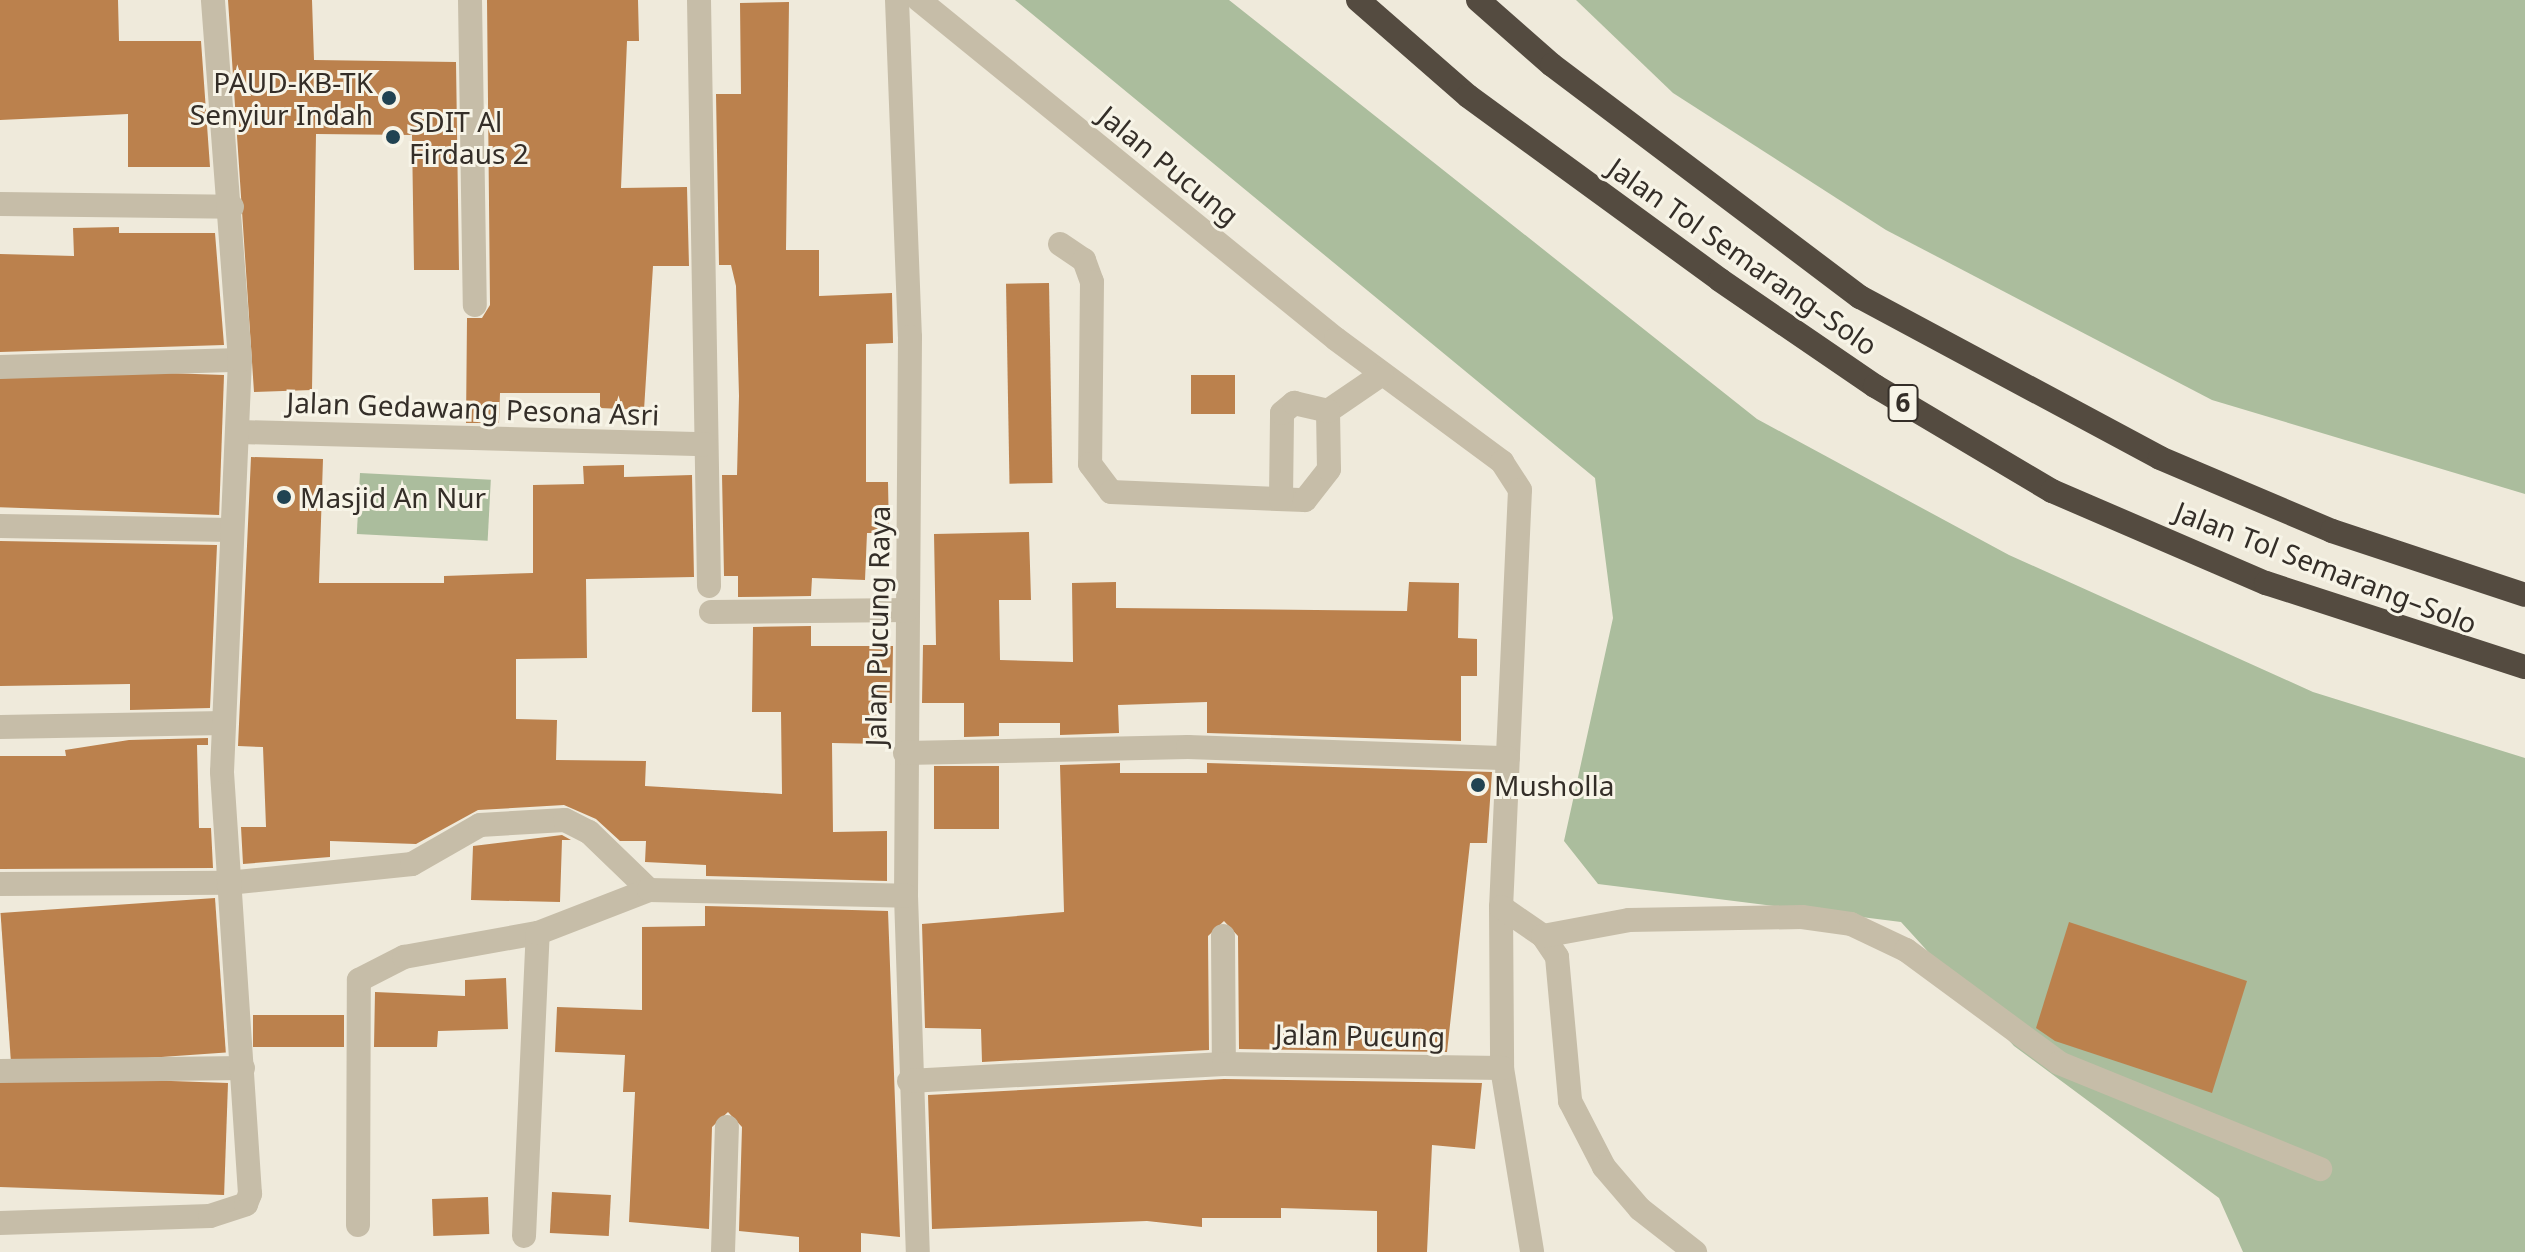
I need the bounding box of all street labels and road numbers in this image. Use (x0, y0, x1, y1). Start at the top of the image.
street label: Jalan Pucung (1092, 98, 1246, 232)
street label: Jalan Tol Semarang–Solo (1602, 150, 1884, 362)
road number: 6 (1887, 381, 1919, 425)
street label: Jalan Gedawang Pesona Asri (286, 385, 660, 431)
street label: Jalan Tol Semarang–Solo (2170, 494, 2482, 640)
street label: Jalan Pucung Raya (858, 505, 896, 747)
street label: Jalan Pucung (1275, 1017, 1445, 1053)

